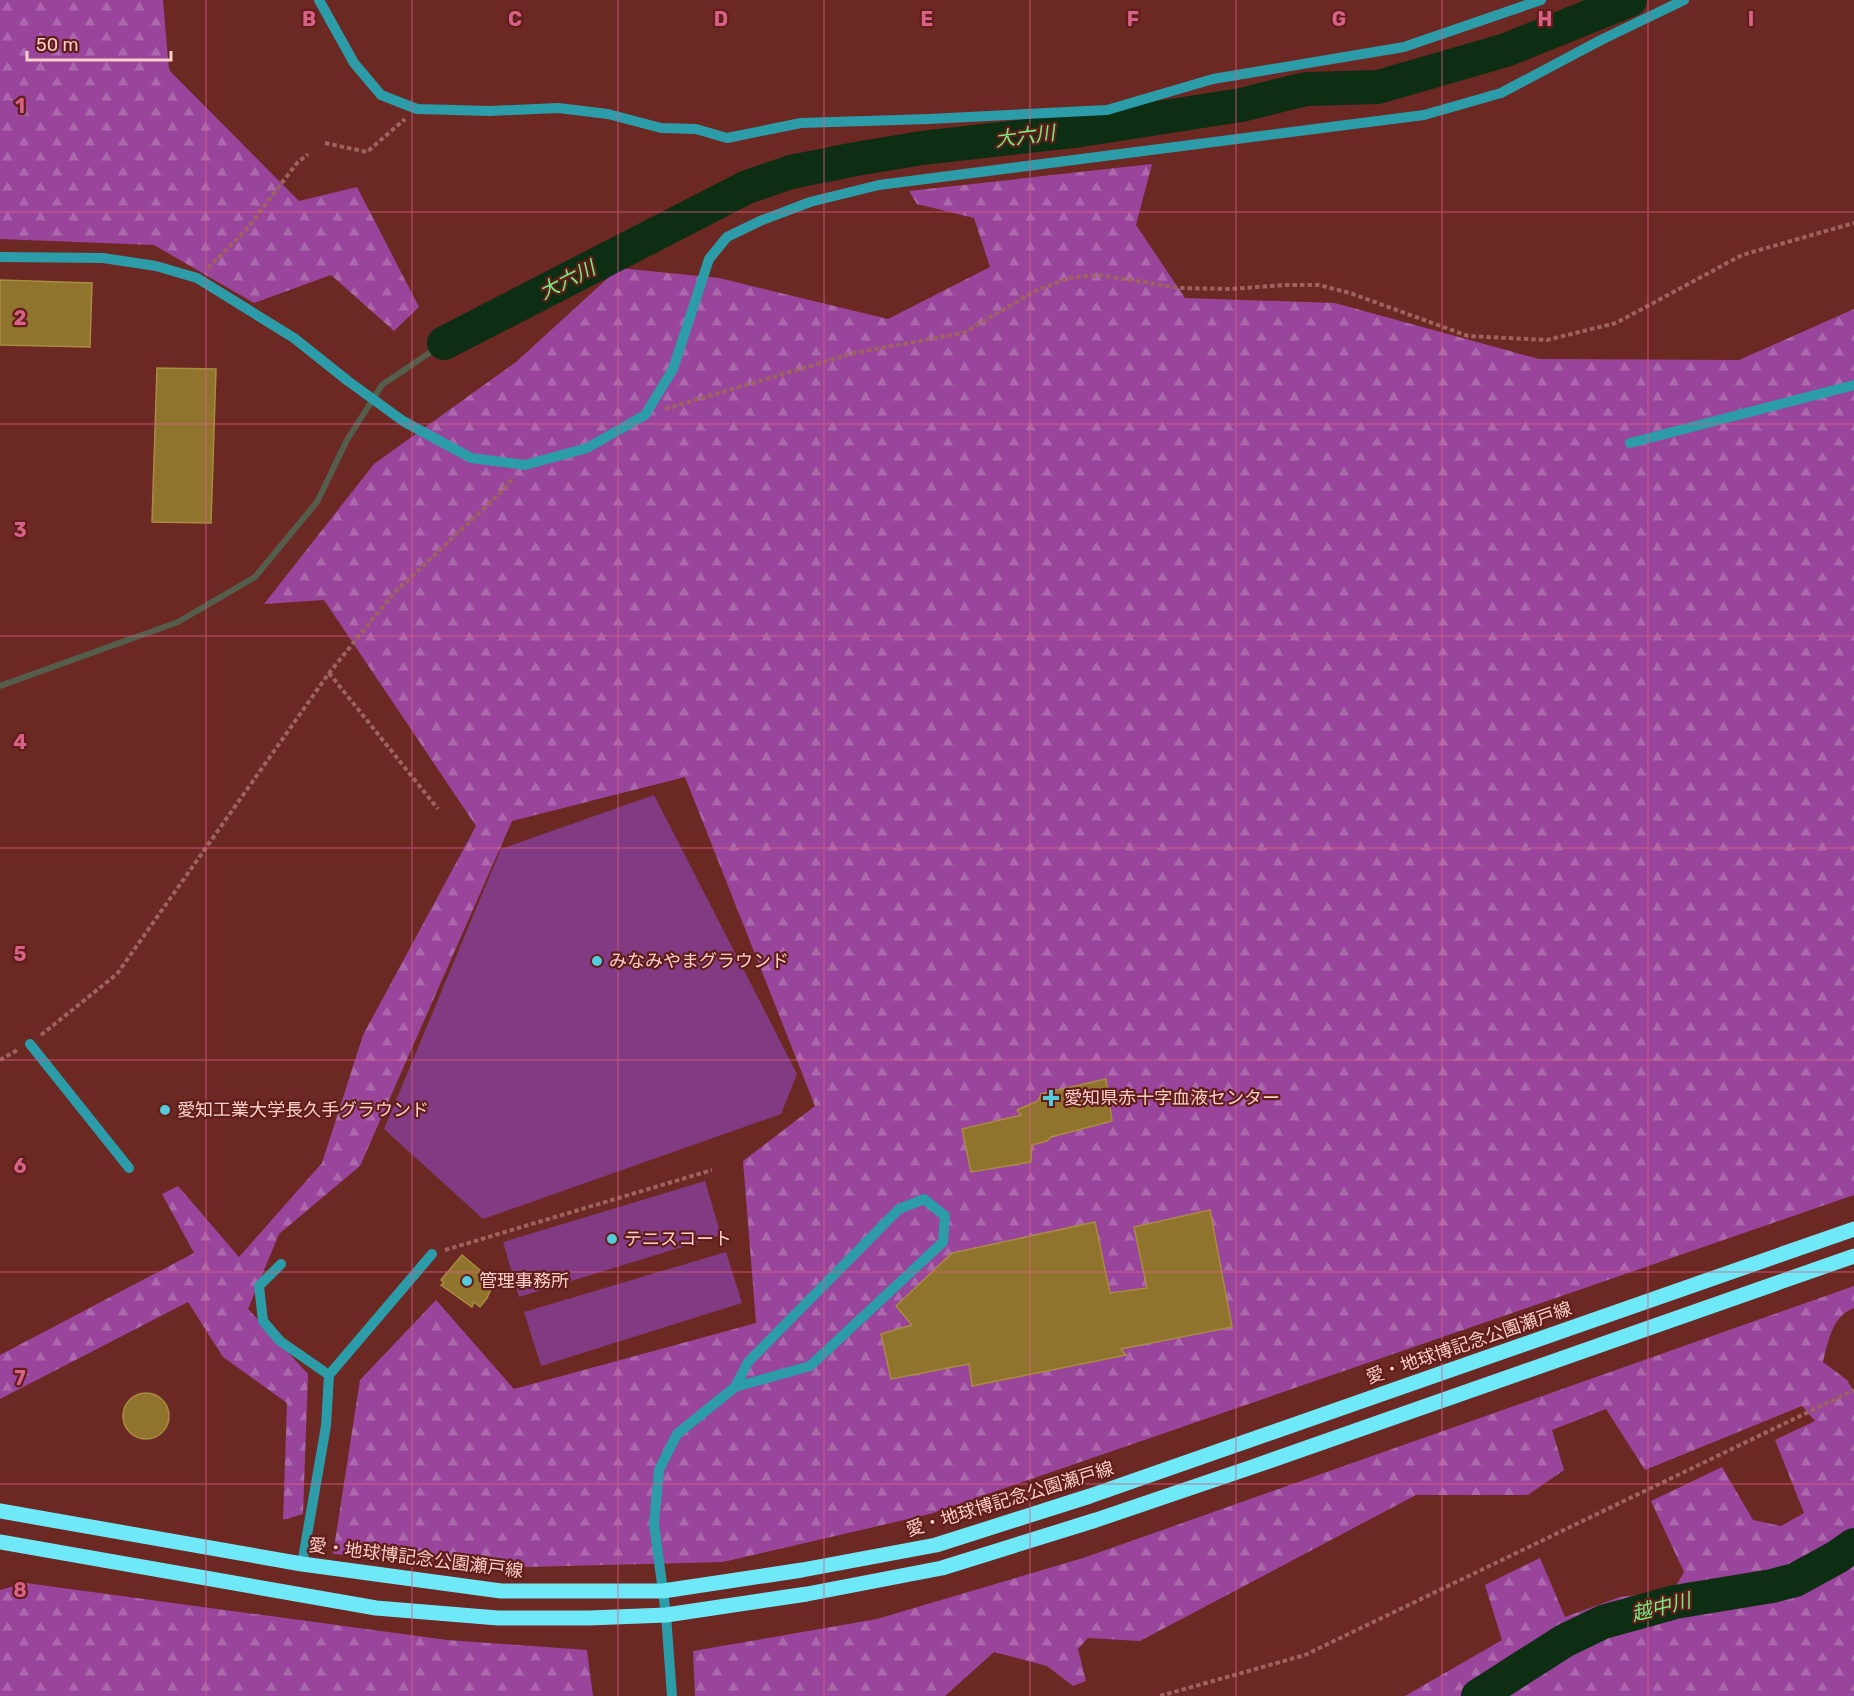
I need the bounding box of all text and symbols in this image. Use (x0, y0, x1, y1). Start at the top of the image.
text: B (302, 7, 316, 31)
text: C (508, 7, 522, 31)
text: D (714, 7, 728, 31)
text: E (921, 7, 933, 31)
text: F (1127, 7, 1139, 31)
text: G (1332, 7, 1346, 31)
text: H (1538, 7, 1552, 31)
text: I (1748, 7, 1754, 31)
scale bar (27, 24, 171, 62)
text: 50 m (36, 34, 79, 56)
text: 1 (15, 94, 25, 118)
water label: 大六川 (994, 120, 1058, 152)
water label: 大六川 (535, 255, 601, 304)
text: 2 (14, 306, 27, 330)
text: 3 (13, 518, 27, 542)
text: 4 (13, 730, 27, 754)
text: 5 (14, 942, 27, 966)
place label: みなみやまグラウンド (609, 950, 789, 972)
marker: みなみやまグラウンド (590, 954, 604, 968)
place label: 愛知県赤十字血液センター (1064, 1087, 1280, 1109)
marker: 愛知県赤十字血液センター (1042, 1089, 1060, 1107)
place label: 愛知工業大学長久手グラウンド (177, 1099, 429, 1121)
marker: 愛知工業大学長久手グラウンド (158, 1103, 172, 1117)
text: 6 (13, 1154, 27, 1178)
place label: テニスコート (624, 1228, 732, 1250)
marker: テニスコート (605, 1232, 619, 1246)
place label: 管理事務所 (479, 1270, 569, 1292)
marker: 管理事務所 (460, 1274, 474, 1288)
street label: 愛・地球博記念公園瀬戸線 (1363, 1297, 1575, 1389)
text: 7 (14, 1366, 26, 1390)
street label: 愛・地球博記念公園瀬戸線 (904, 1457, 1116, 1541)
street label: 愛・地球博記念公園瀬戸線 (307, 1534, 525, 1582)
text: 8 (13, 1578, 27, 1602)
water label: 越中川 (1629, 1588, 1695, 1626)

